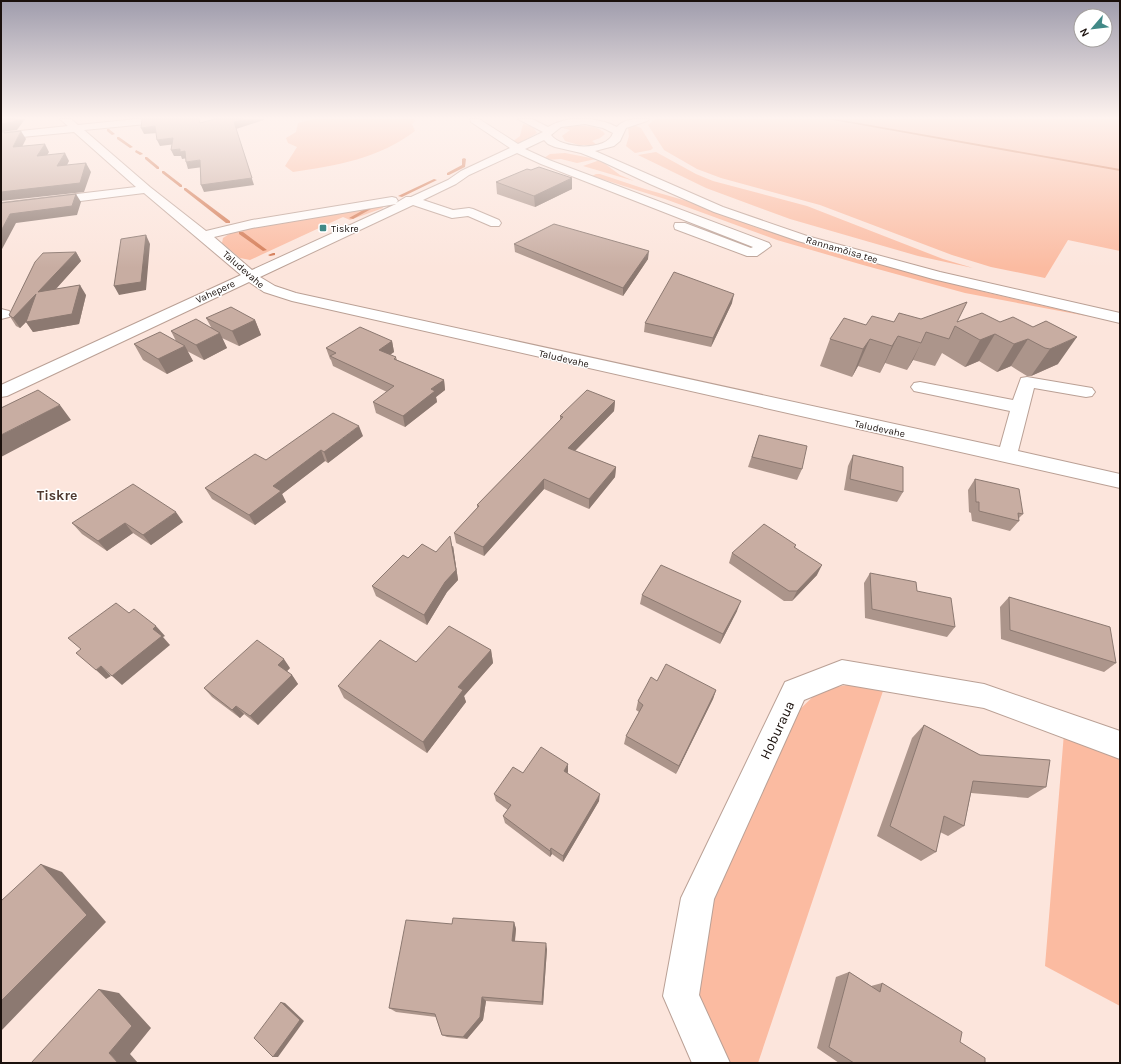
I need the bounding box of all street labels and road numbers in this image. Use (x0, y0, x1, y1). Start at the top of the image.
street label: Rannamõisa tee (804, 234, 879, 266)
street label: Taludevahe (220, 248, 267, 291)
street label: Vahepere (194, 278, 237, 306)
street label: Taludevahe (537, 347, 590, 371)
street label: Taludevahe (853, 418, 906, 440)
street label: Hoburaua (756, 698, 798, 762)

